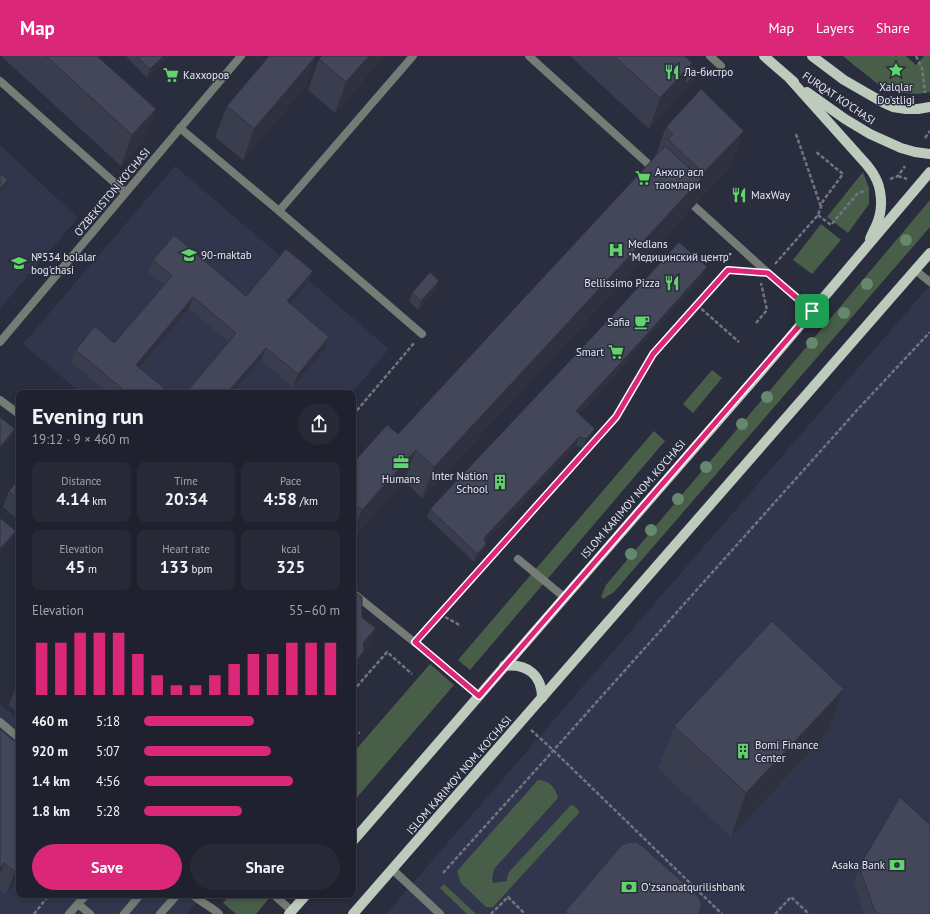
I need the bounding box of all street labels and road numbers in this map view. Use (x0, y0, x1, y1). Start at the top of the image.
street label: FURQAT KO'CHASI (800, 68, 878, 128)
street label: O‘ZBEKISTON KO‘CHASI (71, 145, 153, 239)
street label: ISLOM KARIMOV NOM. KO'CHASI (578, 437, 688, 561)
street label: ISLOM KARIMOV NOM. KO'CHASI (404, 713, 514, 837)

